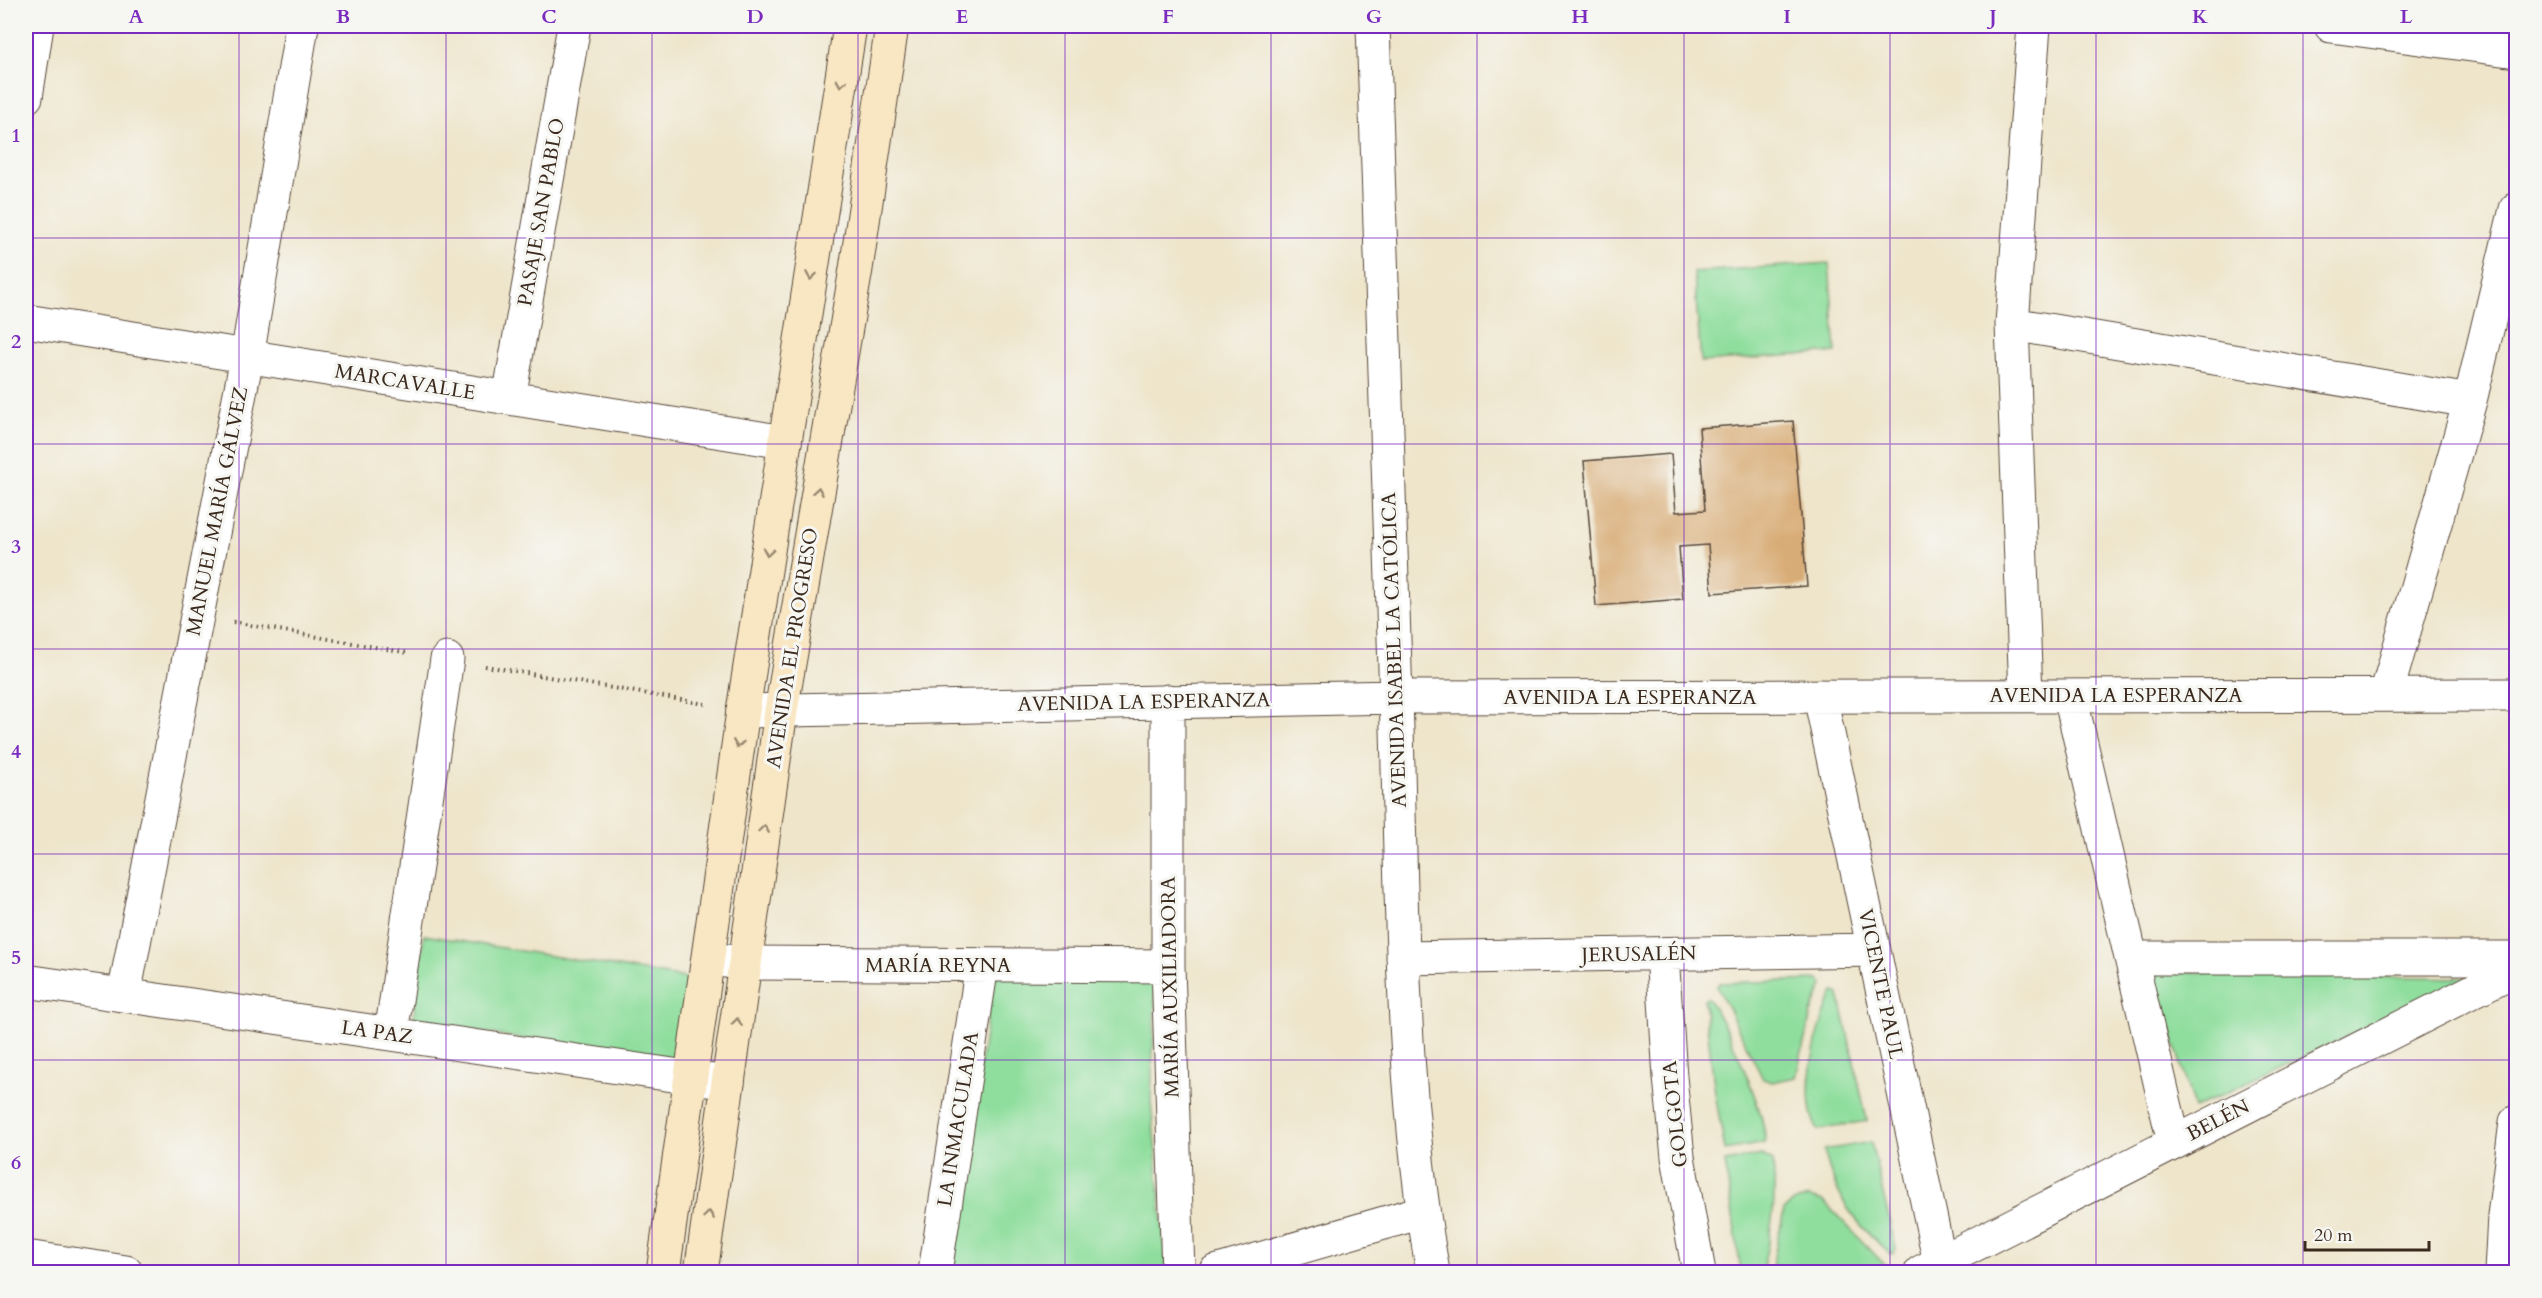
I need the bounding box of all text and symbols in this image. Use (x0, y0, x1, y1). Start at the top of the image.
text: A (128, 3, 144, 30)
text: B (336, 3, 350, 30)
text: C (541, 3, 557, 30)
text: D (746, 3, 764, 30)
text: E (956, 3, 968, 30)
text: F (1162, 3, 1174, 30)
text: G (1366, 3, 1382, 30)
text: H (1571, 3, 1589, 30)
text: I (1783, 3, 1791, 30)
text: J (1986, 3, 1997, 30)
text: K (2192, 3, 2209, 30)
text: L (2400, 3, 2413, 30)
one-way arrow (835, 79, 847, 88)
street label: PASAJE SAN PABLO (511, 116, 571, 308)
text: 1 (11, 122, 21, 149)
one-way arrow (805, 271, 817, 281)
text: 2 (11, 328, 21, 355)
street label: MARCAVALLE (333, 358, 477, 406)
street label: MANUEL MARÍA GÁLVEZ (180, 384, 254, 638)
one-way arrow (811, 486, 824, 496)
street label: AVENIDA ISABEL LA CATÓLICA (1375, 491, 1413, 808)
street label: AVENIDA EL PROGRESO (760, 526, 824, 770)
text: 3 (11, 533, 21, 560)
one-way arrow (762, 547, 774, 556)
street label: AVENIDA LA ESPERANZA (1990, 682, 2243, 709)
street label: AVENIDA LA ESPERANZA (1504, 684, 1757, 711)
street label: AVENIDA LA ESPERANZA (1017, 686, 1271, 718)
text: 4 (11, 738, 21, 765)
one-way arrow (733, 740, 745, 749)
one-way arrow (757, 824, 770, 834)
street label: MARÍA AUXILIADORA (1155, 875, 1185, 1098)
street label: VICENTE PAUL (1852, 906, 1910, 1063)
street label: JERUSALÉN (1578, 939, 1697, 969)
text: 5 (11, 944, 21, 971)
street label: MARÍA REYNA (865, 952, 1012, 979)
street label: LA PAZ (339, 1014, 415, 1050)
one-way arrow (730, 1017, 742, 1026)
street label: LA INMACULADA (931, 1029, 985, 1209)
street label: GOLGOTA (1656, 1059, 1694, 1169)
street label: BELÉN (2182, 1093, 2254, 1147)
text: 6 (11, 1149, 21, 1176)
one-way arrow (703, 1210, 715, 1219)
scale bar (2305, 1214, 2430, 1252)
text: 20 m (2314, 1223, 2353, 1248)

